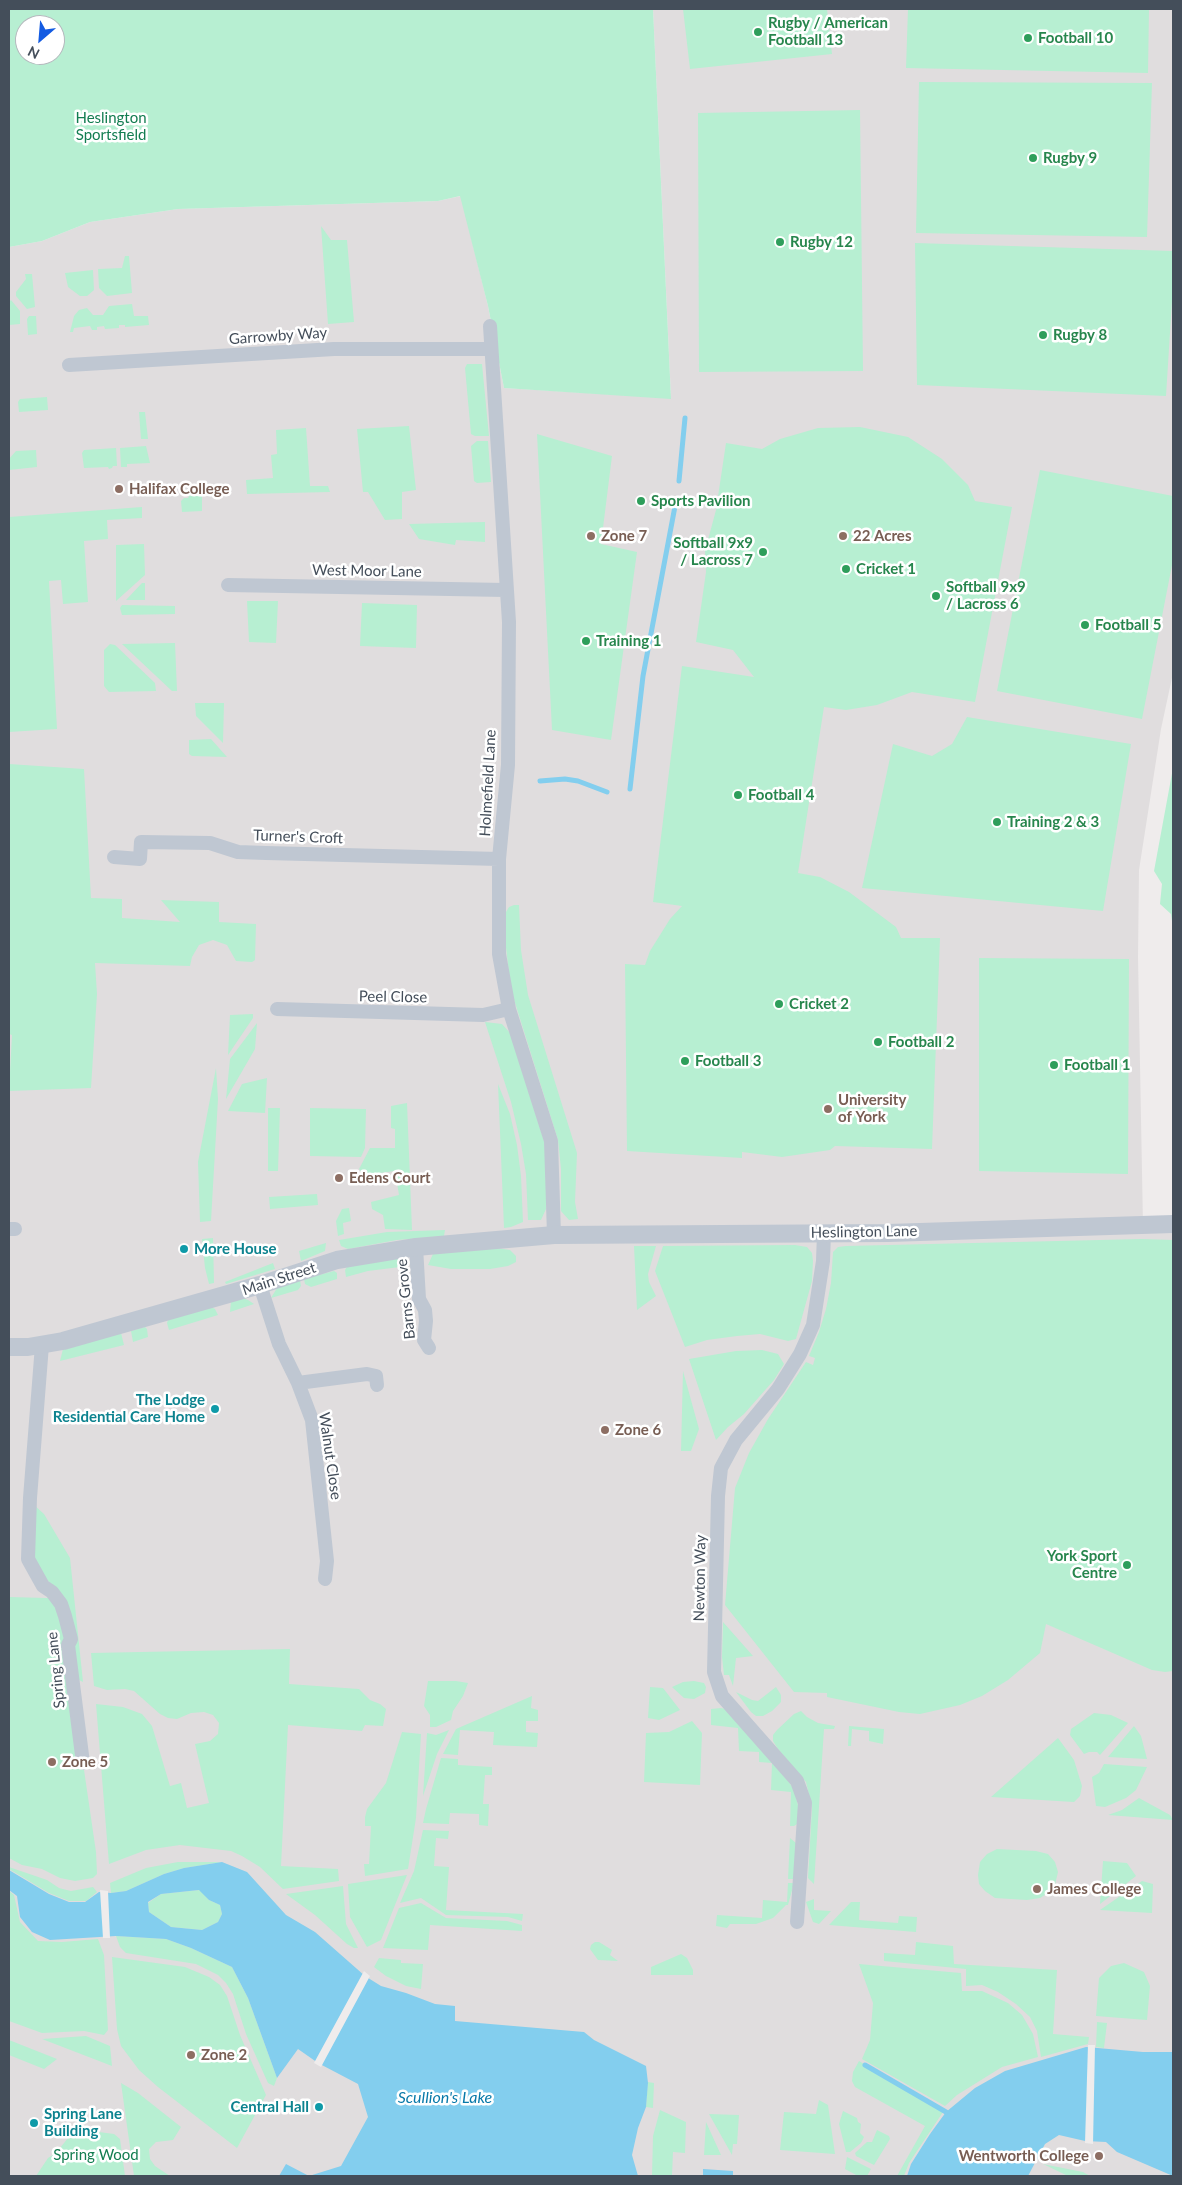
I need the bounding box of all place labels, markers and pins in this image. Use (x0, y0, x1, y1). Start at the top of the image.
place label: Rugby / American Football 13 (768, 14, 888, 49)
marker: Rugby / American Football 13 (752, 26, 764, 38)
place label: Football 10 (1038, 29, 1113, 47)
marker: Football 10 (1022, 32, 1034, 44)
place label: Rugby 9 (1043, 149, 1097, 167)
marker: Rugby 9 (1027, 152, 1039, 164)
place label: Rugby 12 (790, 233, 853, 251)
marker: Rugby 12 (774, 236, 786, 248)
place label: Rugby 8 (1053, 326, 1107, 344)
marker: Rugby 8 (1037, 329, 1049, 341)
place label: Halifax College (129, 480, 230, 498)
marker: Halifax College (113, 483, 125, 495)
place label: Sports Pavilion (651, 492, 750, 510)
marker: Sports Pavilion (635, 495, 647, 507)
place label: Zone 7 (601, 527, 647, 545)
place label: 22 Acres (853, 527, 911, 545)
marker: Zone 7 (585, 530, 597, 542)
marker: 22 Acres (837, 530, 849, 542)
place label: Softball 9x9 / Lacross 7 (673, 534, 753, 569)
marker: Softball 9x9 / Lacross 7 (757, 546, 769, 558)
place label: Cricket 1 (856, 560, 916, 578)
marker: Cricket 1 (840, 563, 852, 575)
place label: Softball 9x9 / Lacross 6 (946, 578, 1026, 613)
marker: Softball 9x9 / Lacross 6 (930, 590, 942, 602)
place label: Football 5 (1095, 616, 1161, 634)
marker: Football 5 (1079, 619, 1091, 631)
place label: Training 1 (596, 632, 661, 650)
marker: Training 1 (580, 635, 592, 647)
place label: Football 4 (748, 786, 814, 804)
marker: Football 4 (732, 789, 744, 801)
place label: Training 2 & 3 (1007, 813, 1099, 831)
marker: Training 2 & 3 (991, 816, 1003, 828)
place label: Cricket 2 (789, 995, 849, 1013)
marker: Cricket 2 (773, 998, 785, 1010)
place label: Football 2 (888, 1033, 954, 1051)
marker: Football 2 (872, 1036, 884, 1048)
place label: Football 3 (695, 1052, 761, 1070)
marker: Football 3 (679, 1055, 691, 1067)
place label: Football 1 (1064, 1056, 1130, 1074)
marker: Football 1 (1048, 1059, 1060, 1071)
place label: University of York (838, 1091, 906, 1126)
marker: University of York (822, 1103, 834, 1115)
place label: Edens Court (349, 1169, 431, 1187)
marker: Edens Court (333, 1172, 345, 1184)
place label: More House (194, 1240, 277, 1258)
marker: More House (178, 1243, 190, 1255)
place label: The Lodge Residential Care Home (53, 1391, 205, 1426)
marker: The Lodge Residential Care Home (209, 1403, 221, 1415)
place label: Zone 6 (615, 1421, 661, 1439)
marker: Zone 6 (599, 1424, 611, 1436)
place label: York Sport Centre (1047, 1547, 1117, 1582)
marker: York Sport Centre (1121, 1559, 1133, 1571)
place label: Zone 5 (62, 1753, 108, 1771)
marker: Zone 5 (46, 1756, 58, 1768)
place label: James College (1047, 1880, 1141, 1898)
marker: James College (1031, 1883, 1043, 1895)
place label: Zone 2 (201, 2046, 247, 2064)
marker: Zone 2 (185, 2049, 197, 2061)
place label: Central Hall (230, 2098, 309, 2116)
marker: Central Hall (313, 2101, 325, 2113)
place label: Spring Lane Building (44, 2105, 122, 2140)
marker: Spring Lane Building (28, 2117, 40, 2129)
place label: Wentworth College (959, 2147, 1089, 2165)
marker: Wentworth College (1093, 2150, 1105, 2162)

